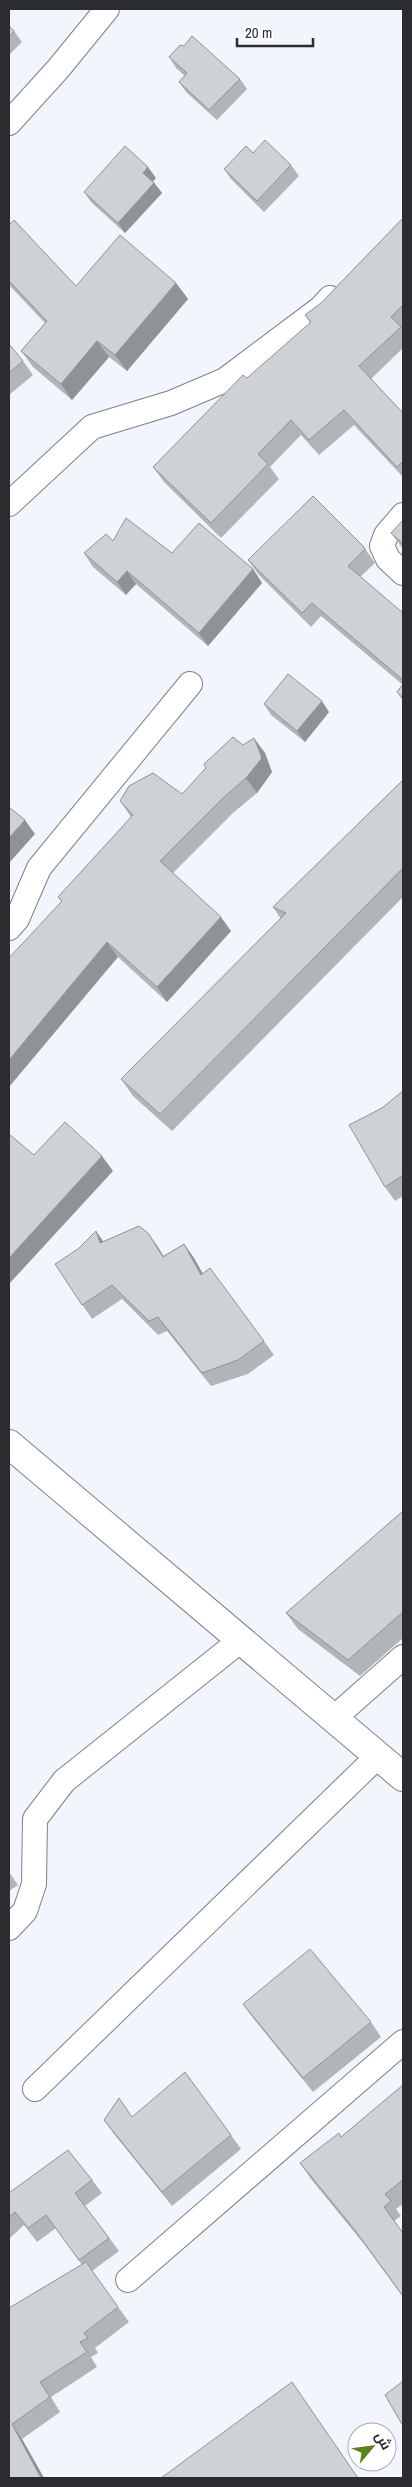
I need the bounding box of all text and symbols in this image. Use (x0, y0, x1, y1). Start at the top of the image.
scale bar (237, 15, 313, 47)
text: 20 m (245, 22, 272, 43)
north arrow (347, 2422, 397, 2472)
text: ش (371, 2428, 396, 2453)

